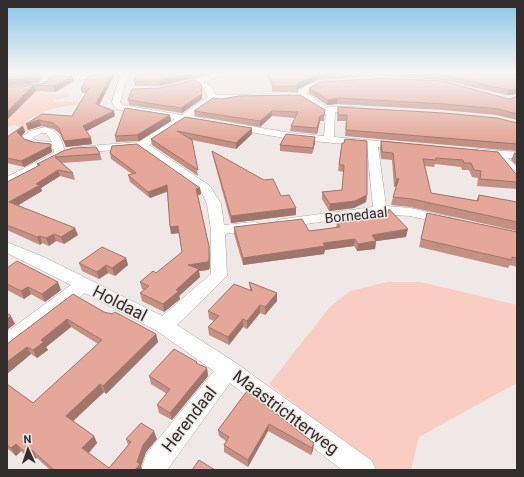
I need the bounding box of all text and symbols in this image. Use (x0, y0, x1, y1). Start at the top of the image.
street label: Bornedaal (324, 204, 388, 226)
street label: Holdaal (90, 281, 150, 325)
street label: Maastrichterweg (229, 366, 343, 458)
street label: Herendaal (157, 382, 221, 456)
north arrow (8, 429, 48, 469)
text: N (23, 433, 32, 446)

